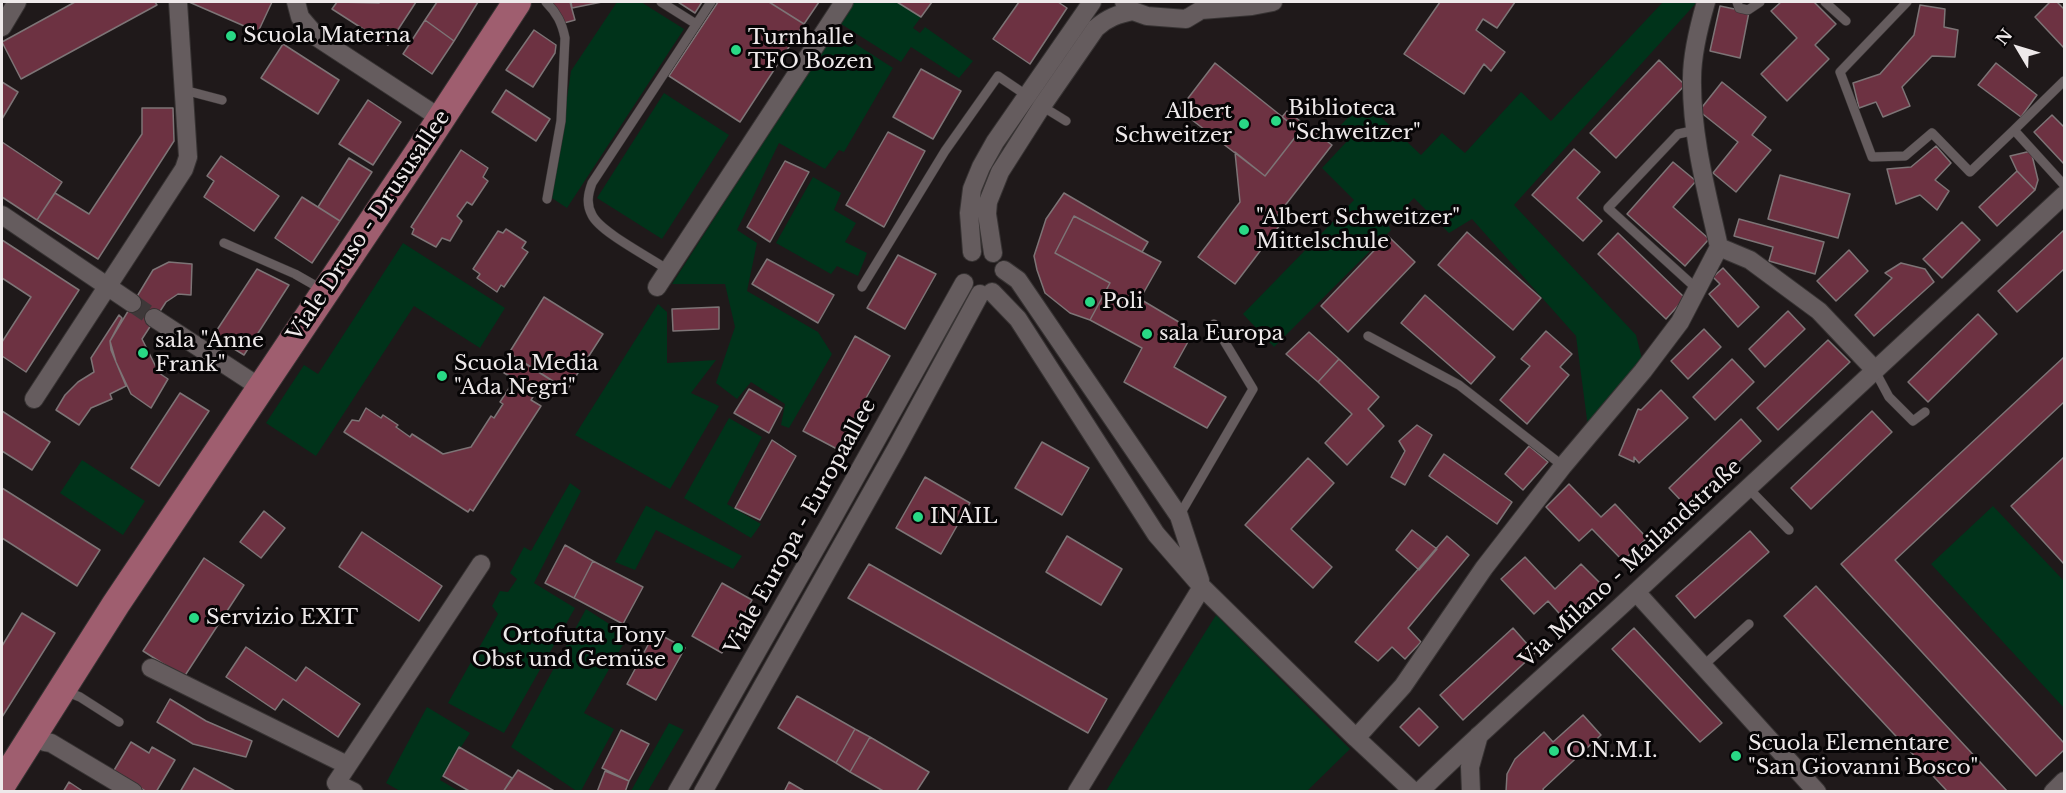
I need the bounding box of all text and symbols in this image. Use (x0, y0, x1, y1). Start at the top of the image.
north arrow (1988, 18, 2048, 78)
place label: Scuola Materna (243, 23, 411, 49)
place label: Turnhalle TFO Bozen (748, 25, 873, 75)
text: N (1991, 25, 2016, 49)
marker: Scuola Materna (224, 29, 238, 43)
marker: Turnhalle TFO Bozen (729, 43, 743, 57)
place label: Biblioteca "Schweitzer" (1288, 96, 1421, 146)
place label: Albert Schweitzer (1115, 99, 1232, 149)
street label: Viale Druso - Drususallee (282, 106, 456, 346)
marker: Biblioteca "Schweitzer" (1269, 114, 1283, 128)
marker: Albert Schweitzer (1237, 117, 1251, 131)
place label: "Albert Schweitzer" Mittelschule (1256, 205, 1460, 255)
marker: "Albert Schweitzer" Mittelschule (1237, 223, 1251, 237)
place label: Poli (1102, 289, 1144, 315)
marker: Poli (1083, 295, 1097, 309)
place label: sala Europa (1159, 321, 1283, 347)
marker: sala Europa (1140, 327, 1154, 341)
place label: sala "Anne Frank" (155, 328, 264, 378)
marker: sala "Anne Frank" (136, 346, 150, 360)
place label: Scuola Media "Ada Negri" (454, 351, 598, 401)
marker: Scuola Media "Ada Negri" (435, 369, 449, 383)
street label: Viale Europa - Europaallee (720, 395, 882, 659)
street label: Via Milano - Mailandstraße (1515, 455, 1747, 673)
place label: INAIL (930, 504, 998, 530)
marker: INAIL (911, 510, 925, 524)
place label: Servizio EXIT (206, 605, 358, 631)
marker: Servizio EXIT (187, 611, 201, 625)
place label: Ortofutta Tony Obst und Gemüse (472, 623, 666, 673)
marker: Ortofutta Tony Obst und Gemüse (671, 641, 685, 655)
place label: Scuola Elementare "San Giovanni Bosco" (1748, 731, 1978, 781)
place label: O.N.M.I. (1566, 738, 1658, 764)
marker: O.N.M.I. (1547, 744, 1561, 758)
marker: Scuola Elementare "San Giovanni Bosco" (1729, 749, 1743, 763)

